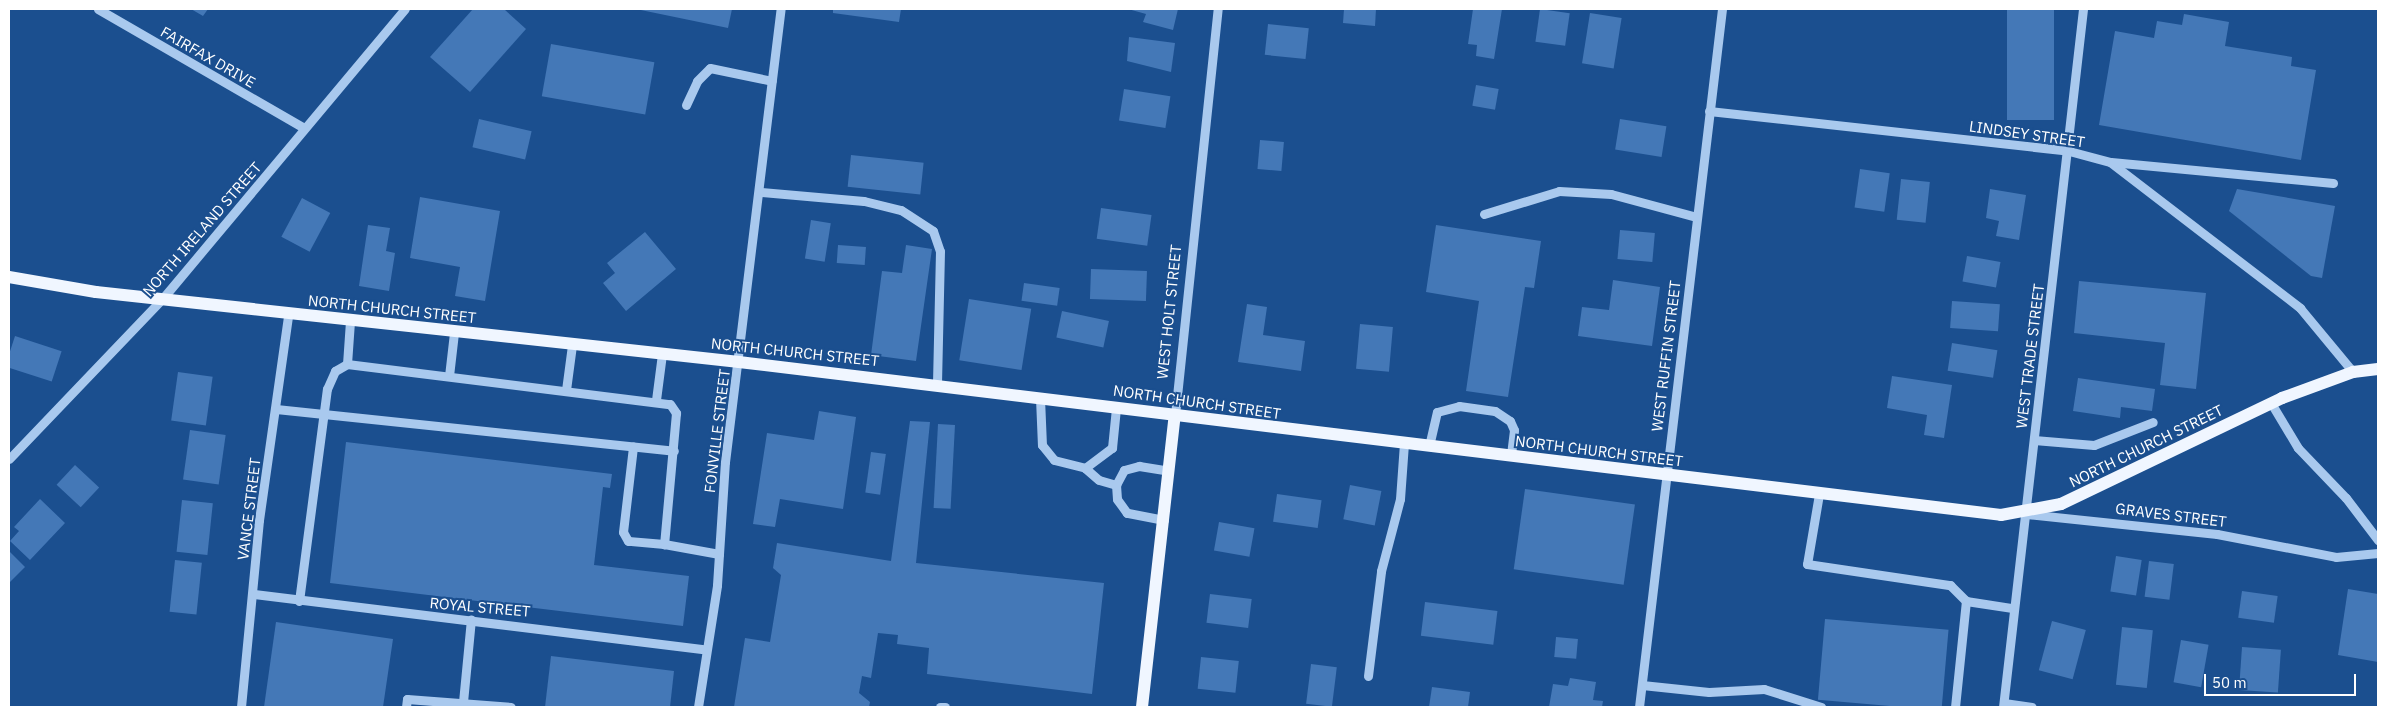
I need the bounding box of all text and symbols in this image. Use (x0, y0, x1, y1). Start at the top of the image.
street label: FAIRFAX DRIVE (157, 23, 259, 91)
street label: LINDSEY STREET (1968, 117, 2086, 151)
street label: NORTH IRELAND STREET (139, 158, 265, 300)
street label: WEST HOLT STREET (1153, 244, 1185, 380)
street label: WEST RUFFIN STREET (1648, 279, 1684, 433)
street label: WEST TRADE STREET (2012, 283, 2048, 429)
street label: NORTH CHURCH STREET (307, 291, 477, 327)
street label: NORTH CHURCH STREET (710, 334, 880, 370)
street label: FONVILLE STREET (700, 368, 734, 494)
street label: NORTH CHURCH STREET (1112, 381, 1282, 423)
street label: NORTH CHURCH STREET (2066, 401, 2226, 491)
street label: NORTH CHURCH STREET (1514, 432, 1684, 470)
street label: VANCE STREET (234, 457, 264, 561)
street label: GRAVES STREET (2114, 499, 2228, 531)
street label: ROYAL STREET (429, 594, 531, 620)
scale bar (2207, 664, 2360, 696)
text: 50 m (2212, 673, 2247, 692)

